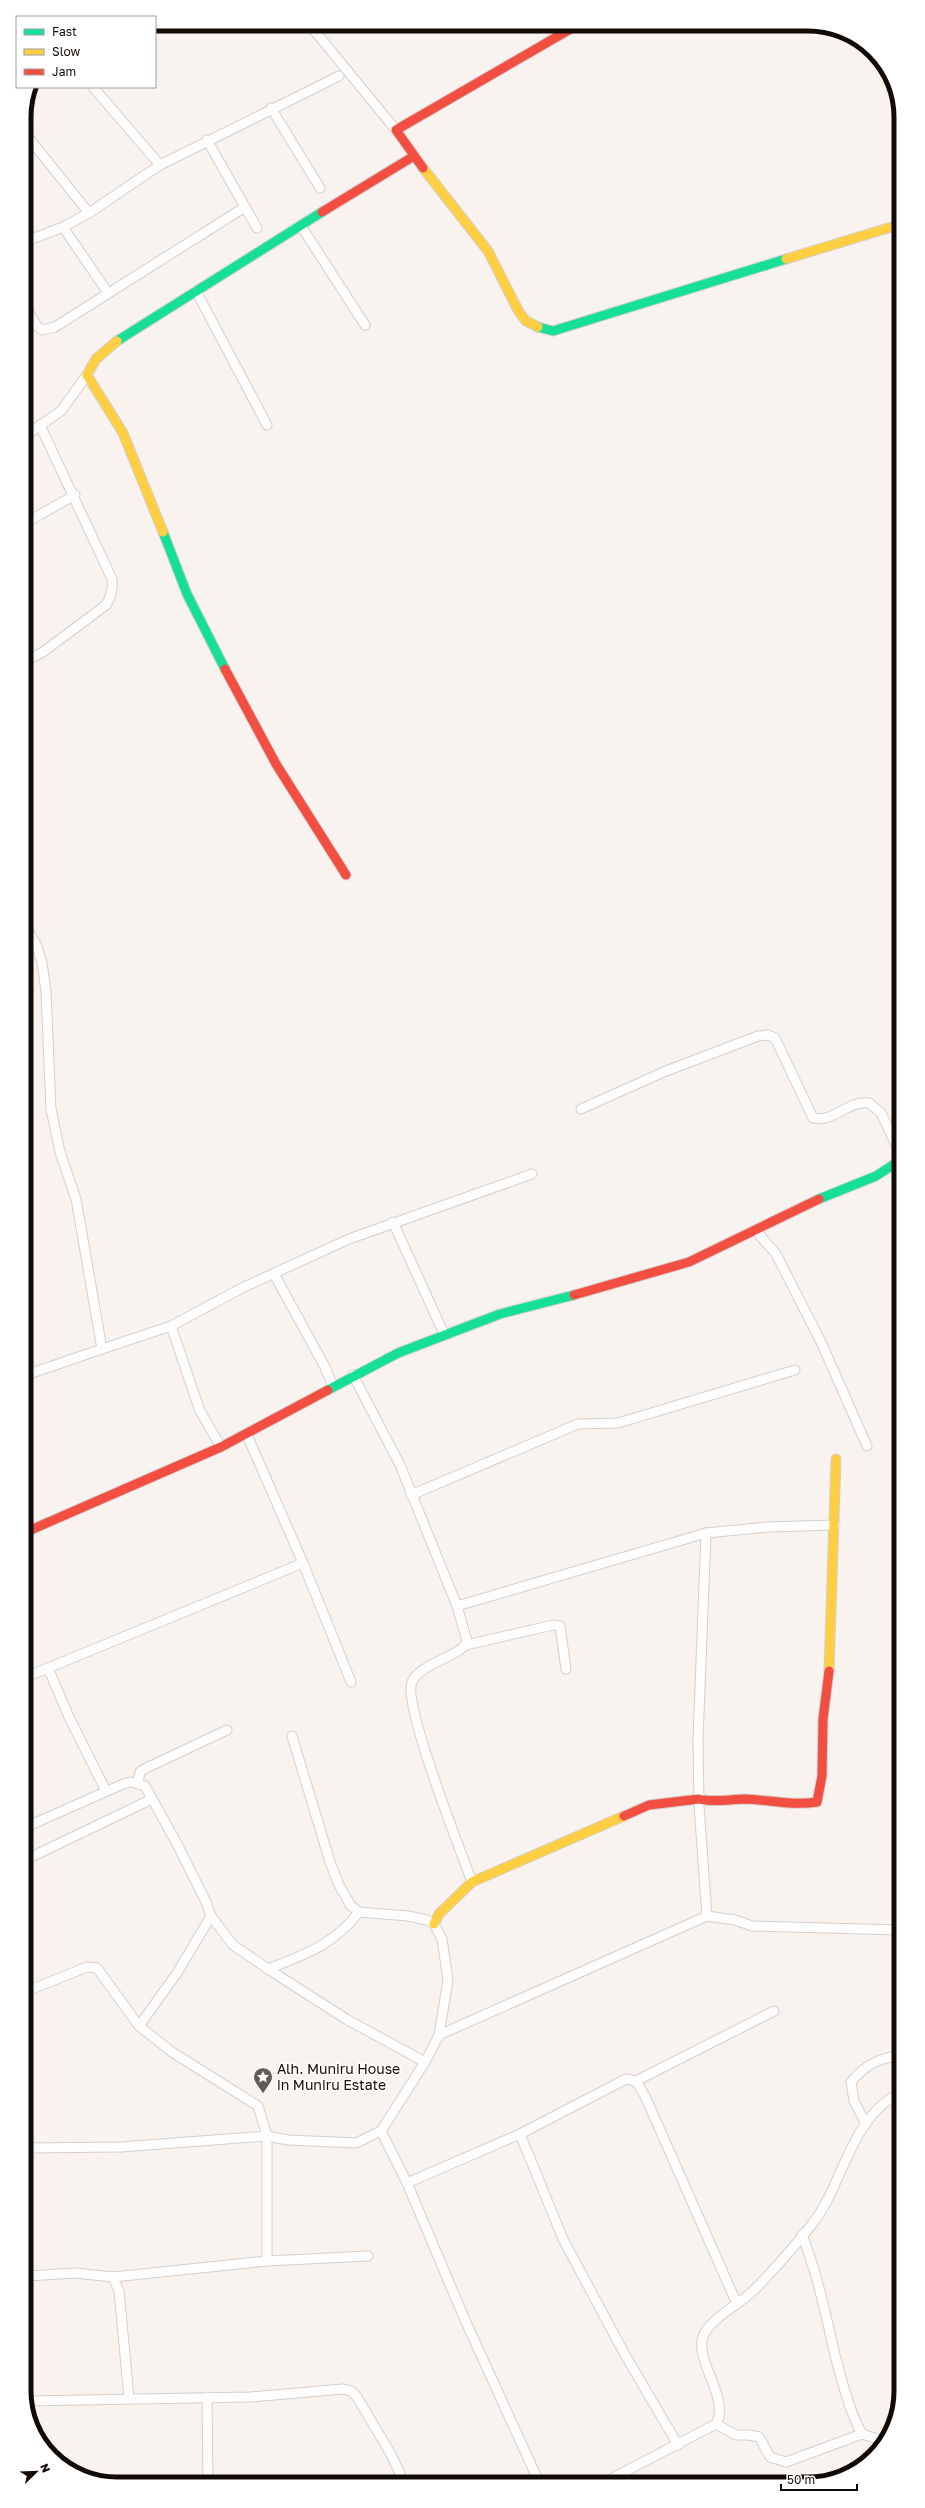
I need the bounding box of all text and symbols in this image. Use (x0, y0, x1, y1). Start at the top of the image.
legend (16, 16, 156, 88)
text: Fast (52, 24, 77, 39)
text: Slow (52, 44, 80, 59)
text: Jam (52, 64, 76, 79)
place label: Alh. Muniru House in Muniru Estate (277, 2060, 400, 2093)
place icon: Alh. Muniru House in Muniru Estate (252, 2066, 274, 2094)
north arrow (16, 2452, 56, 2492)
text: N (38, 2462, 53, 2474)
scale bar (781, 2466, 857, 2492)
text: 50 m (787, 2472, 815, 2487)

